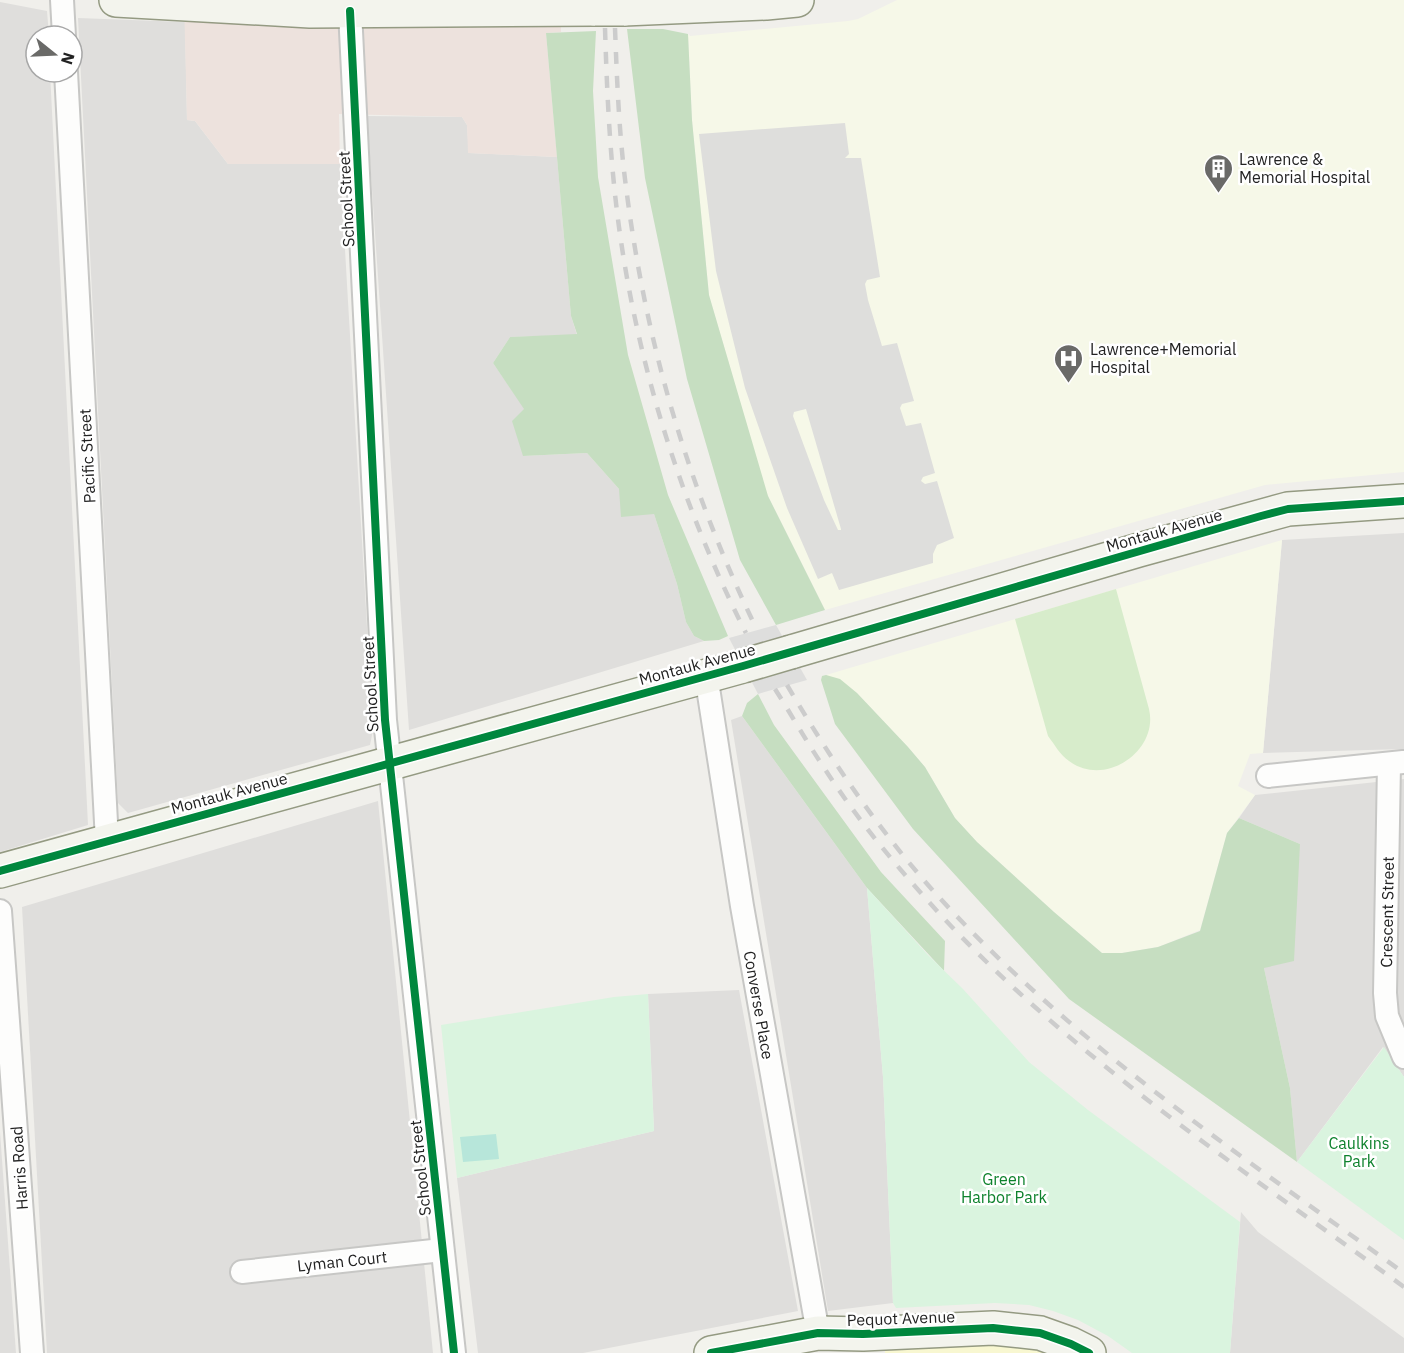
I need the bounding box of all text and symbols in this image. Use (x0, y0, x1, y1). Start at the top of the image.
north arrow (24, 24, 84, 84)
text: N (57, 50, 80, 67)
place label: Lawrence & Memorial Hospital (1239, 149, 1370, 187)
street label: School Street (333, 150, 359, 248)
building icon: Lawrence & Memorial Hospital (1202, 152, 1234, 194)
place label: Lawrence+Memorial Hospital (1090, 339, 1236, 377)
hospital icon: Lawrence+Memorial Hospital (1053, 342, 1085, 384)
street label: Pacific Street (75, 408, 99, 504)
street label: Montauk Avenue (1104, 504, 1225, 556)
street label: School Street (357, 635, 383, 733)
street label: Montauk Avenue (636, 639, 758, 689)
street label: Montauk Avenue (168, 768, 290, 818)
street label: Crescent Street (1376, 856, 1398, 968)
street label: Converse Place (740, 949, 778, 1061)
street label: School Street (405, 1119, 435, 1217)
street label: Harris Road (6, 1125, 32, 1211)
park label: Caulkins Park (1328, 1133, 1390, 1171)
park label: Green Harbor Park (961, 1169, 1048, 1207)
street label: Lyman Court (296, 1246, 388, 1276)
street label: Pequot Avenue (847, 1306, 956, 1330)

